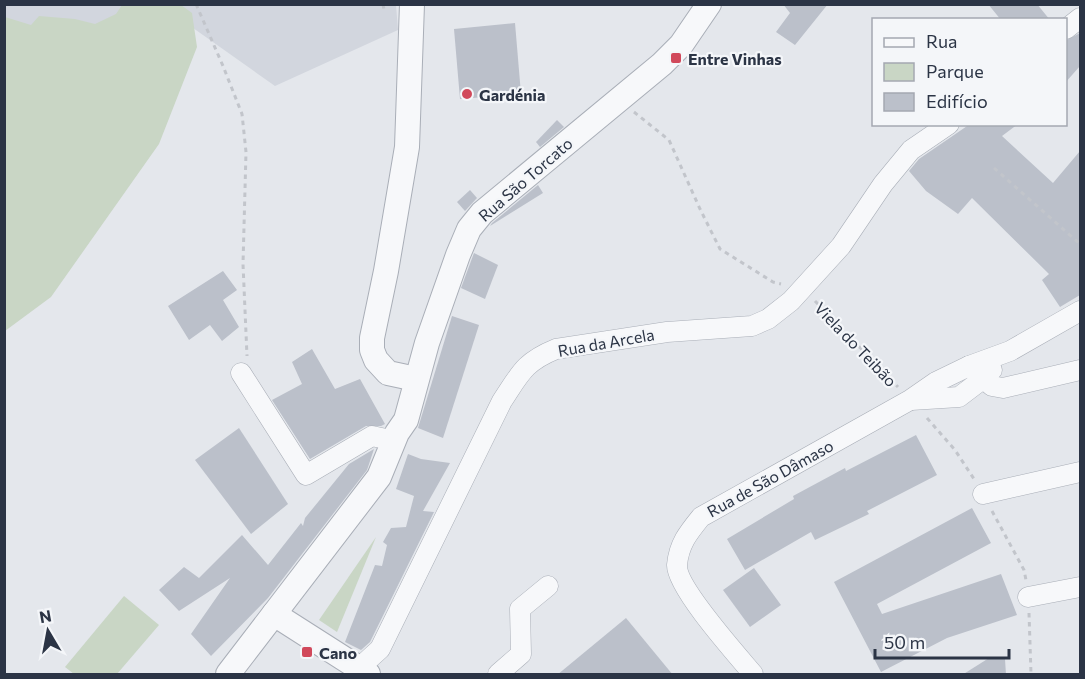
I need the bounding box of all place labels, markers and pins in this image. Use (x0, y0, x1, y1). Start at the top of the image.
place label: Entre Vinhas (688, 49, 782, 68)
marker: Entre Vinhas (669, 51, 683, 65)
place label: Gardénia (479, 85, 545, 104)
marker: Gardénia (460, 87, 474, 101)
place label: Cano (319, 643, 358, 662)
marker: Cano (300, 645, 314, 659)

